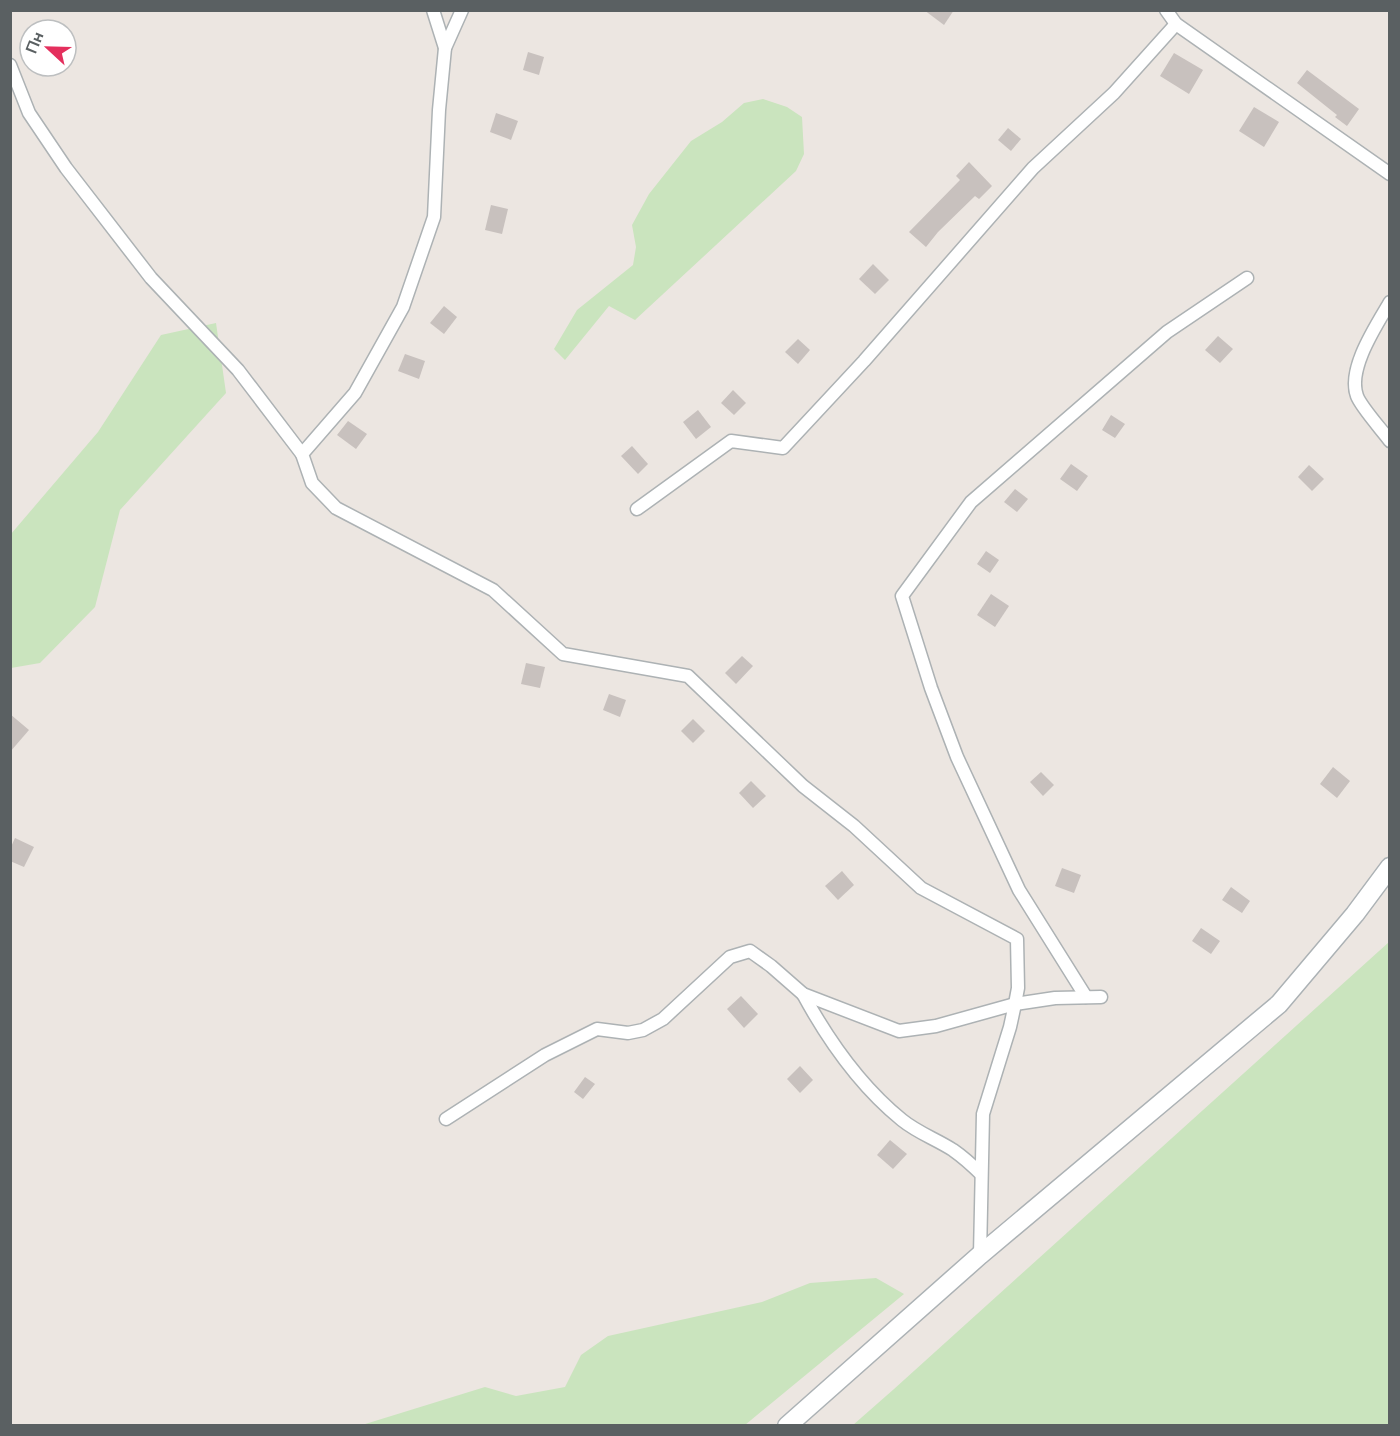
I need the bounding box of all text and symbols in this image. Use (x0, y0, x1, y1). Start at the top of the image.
north arrow (18, 18, 78, 78)
text: Пн (21, 28, 49, 57)

